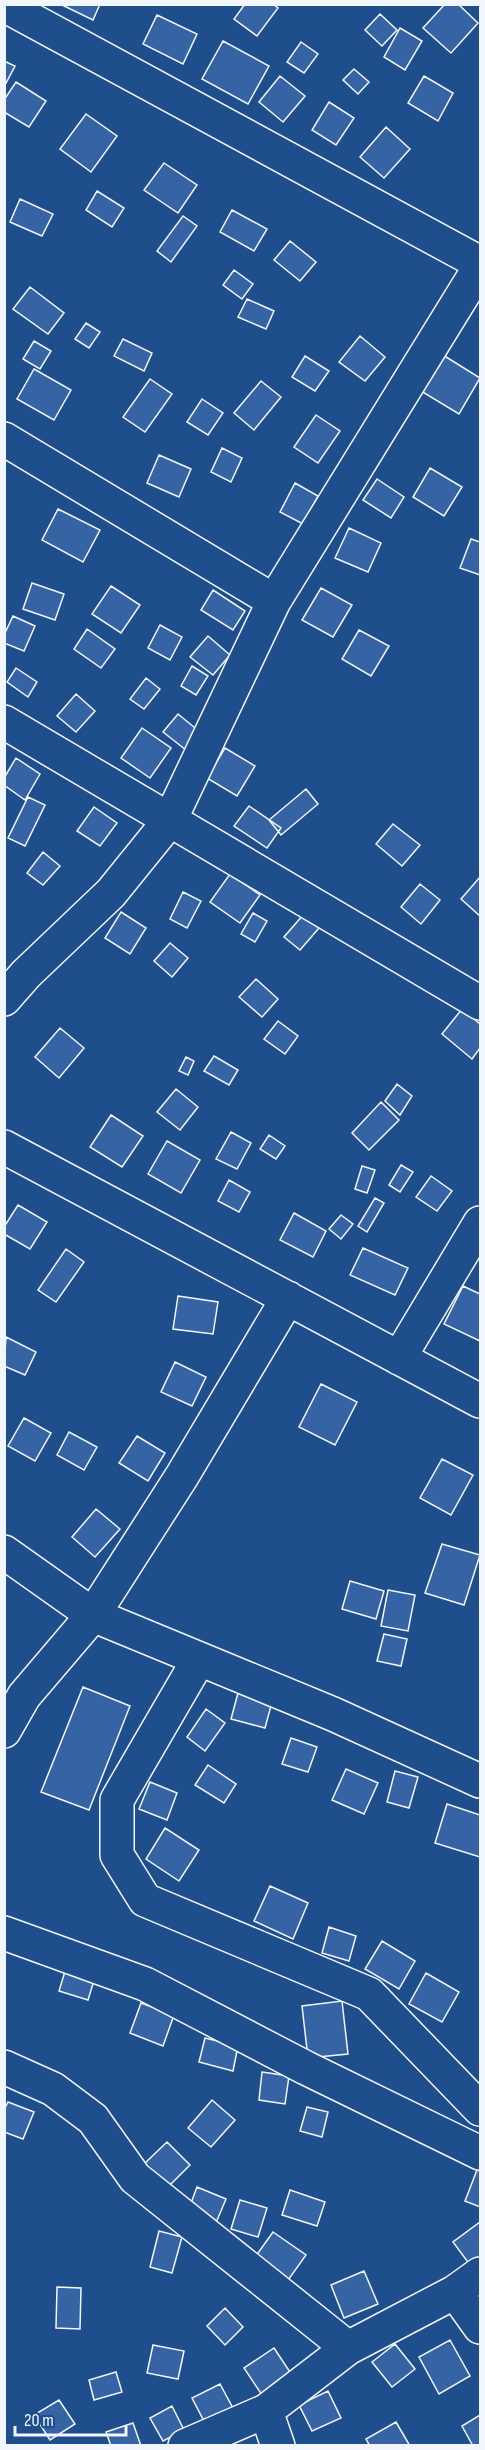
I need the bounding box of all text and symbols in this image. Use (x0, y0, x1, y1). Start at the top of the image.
scale bar (15, 2399, 126, 2437)
text: 20 m (24, 2410, 54, 2431)

